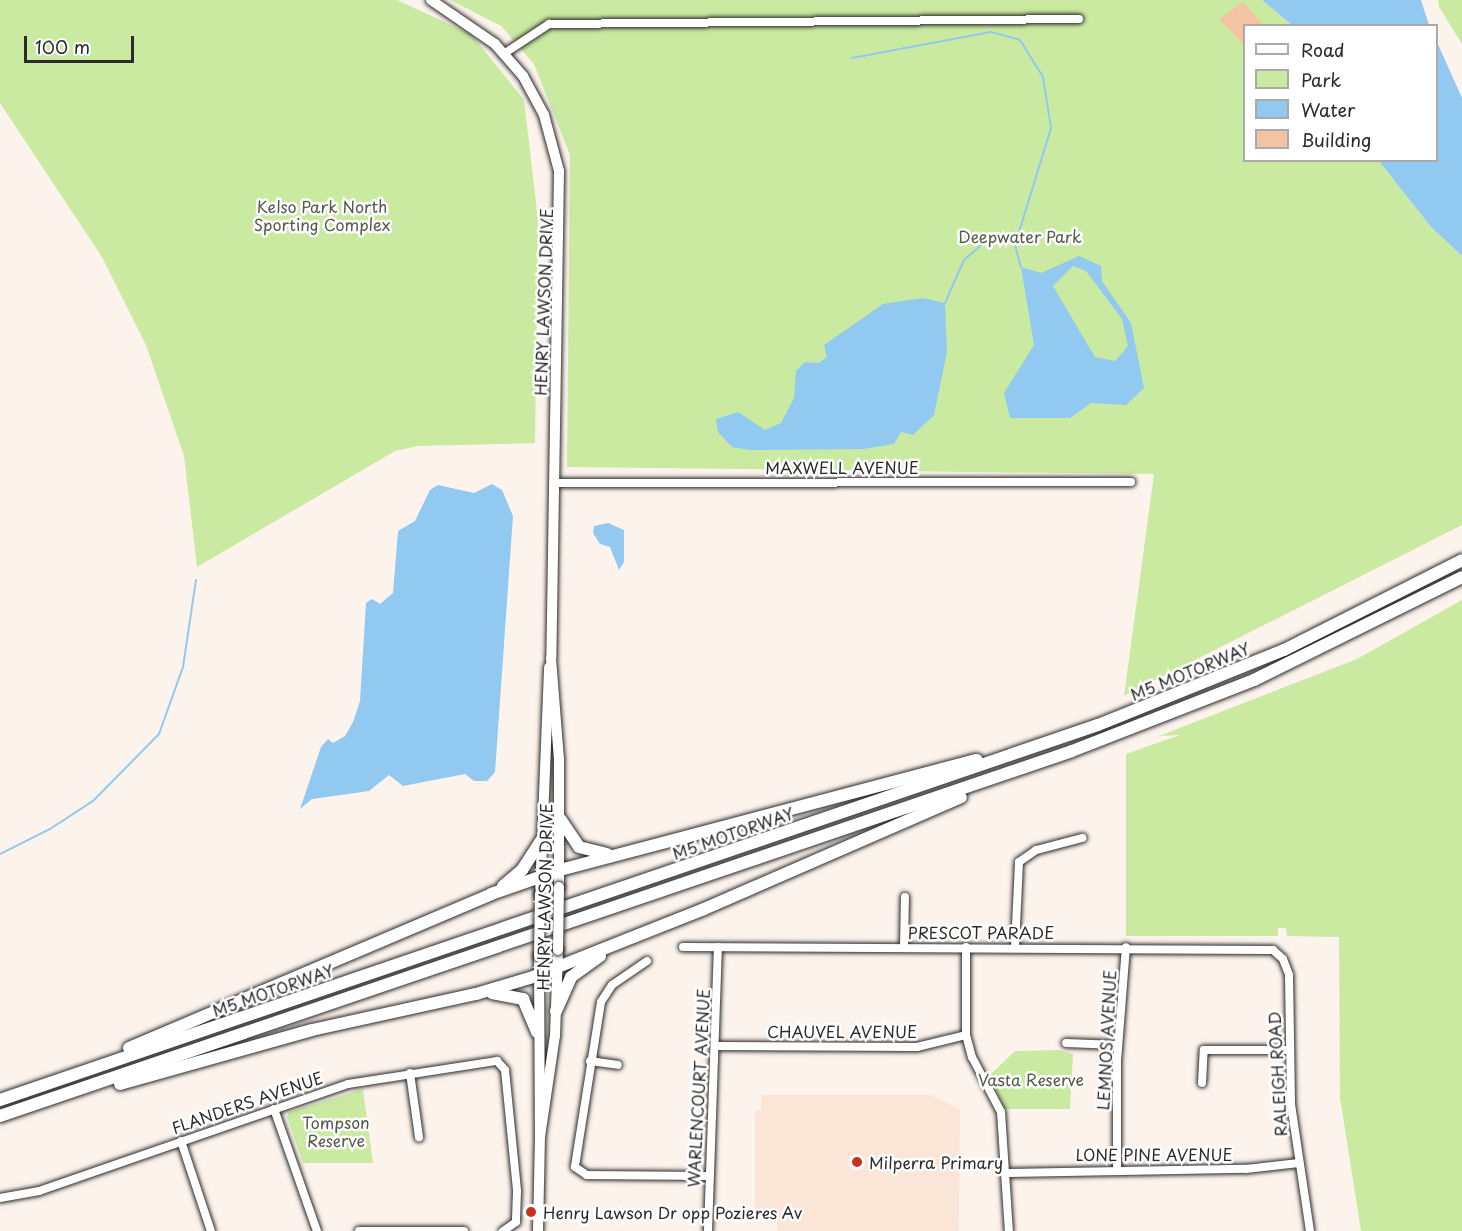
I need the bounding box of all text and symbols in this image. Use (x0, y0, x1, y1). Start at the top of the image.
scale bar (27, 24, 136, 62)
legend (1243, 24, 1438, 162)
text: 100 m (35, 33, 90, 60)
text: Road (1301, 36, 1345, 63)
text: Park (1301, 66, 1341, 93)
text: Water (1301, 96, 1355, 123)
text: Building (1301, 126, 1371, 153)
park label: Kelso Park North Sporting Complex (253, 196, 391, 234)
street label: HENRY LAWSON DRIVE (530, 208, 556, 396)
park label: Deepwater Park (958, 226, 1082, 246)
street label: MAXWELL AVENUE (765, 457, 919, 477)
street label: M5 MOTORWAY (1127, 638, 1253, 704)
street label: HENRY LAWSON DRIVE (533, 803, 555, 991)
street label: M5 MOTORWAY (669, 803, 797, 863)
street label: PRESCOT PARADE (907, 922, 1055, 942)
street label: M5 MOTORWAY (209, 960, 337, 1020)
street label: LEMNOS AVENUE (1093, 969, 1119, 1111)
street label: WARLENCOURT AVENUE (683, 988, 713, 1188)
street label: RALEIGH ROAD (1264, 1010, 1290, 1138)
street label: CHAUVEL AVENUE (767, 1021, 917, 1041)
street label: FLANDERS AVENUE (169, 1067, 325, 1137)
park label: Vasta Reserve (978, 1069, 1084, 1089)
park label: Tompson Reserve (302, 1112, 370, 1150)
street label: LONE PINE AVENUE (1075, 1144, 1233, 1164)
place label: Milperra Primary (869, 1152, 1003, 1172)
marker: Milperra Primary (850, 1155, 864, 1169)
place label: Henry Lawson Dr opp Pozieres Av (543, 1202, 804, 1222)
marker: Henry Lawson Dr opp Pozieres Av (524, 1205, 538, 1219)

